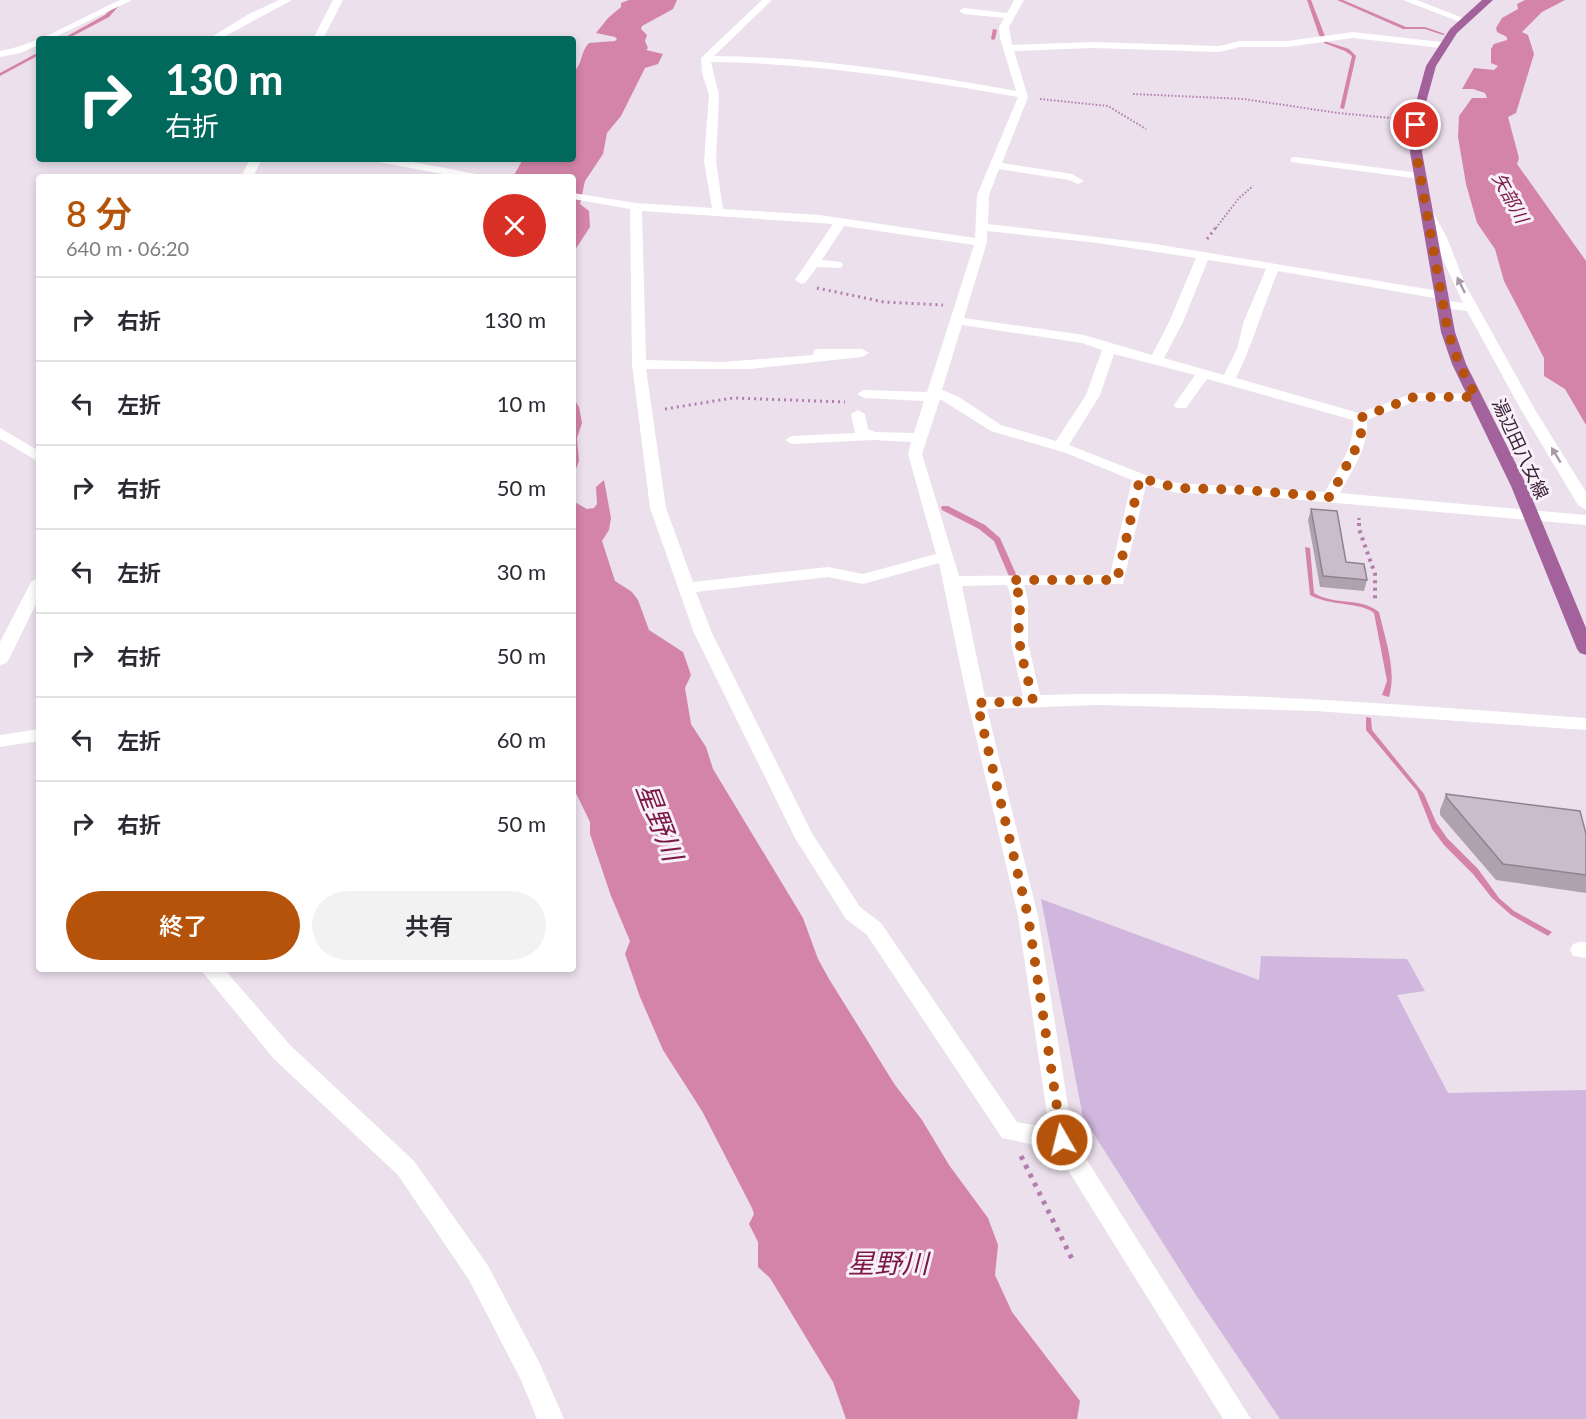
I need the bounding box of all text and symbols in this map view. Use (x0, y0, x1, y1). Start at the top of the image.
text: 130 m (165, 54, 283, 104)
icon: right (66, 60, 144, 138)
pin (1390, 99, 1441, 150)
icon: arrive (1399, 108, 1432, 141)
text: 右折 (165, 109, 219, 142)
water label: 矢部川 (1488, 169, 1535, 228)
text: 8 分 (66, 191, 132, 235)
button: close (483, 194, 546, 257)
text: 640 m · 06:20 (66, 236, 189, 260)
one-way arrow (1456, 276, 1466, 294)
icon: right (66, 303, 99, 336)
text: 130 m (484, 306, 546, 333)
text: 右折 (117, 307, 161, 334)
icon: left (66, 387, 99, 420)
text: 10 m (497, 390, 546, 417)
text: 左折 (117, 391, 161, 418)
street label: 湯辺田八女線 (1488, 395, 1554, 502)
one-way arrow (1550, 447, 1561, 463)
icon: right (66, 471, 99, 504)
text: 50 m (497, 474, 546, 501)
text: 右折 (117, 475, 161, 502)
icon: left (66, 555, 99, 588)
text: 30 m (497, 558, 546, 585)
text: 左折 (117, 559, 161, 586)
icon: right (66, 639, 99, 672)
text: 50 m (497, 642, 546, 669)
text: 右折 (117, 643, 161, 670)
icon: left (66, 723, 99, 756)
text: 60 m (497, 726, 546, 753)
text: 左折 (117, 727, 161, 754)
water label: 星野川 (630, 778, 691, 868)
icon: right (66, 807, 99, 840)
text: 50 m (497, 810, 546, 837)
text: 右折 (117, 811, 161, 838)
button: 終了 (66, 891, 300, 960)
button: 共有 (312, 891, 546, 960)
position arrow (1030, 1108, 1094, 1172)
water label: 星野川 (848, 1246, 931, 1279)

